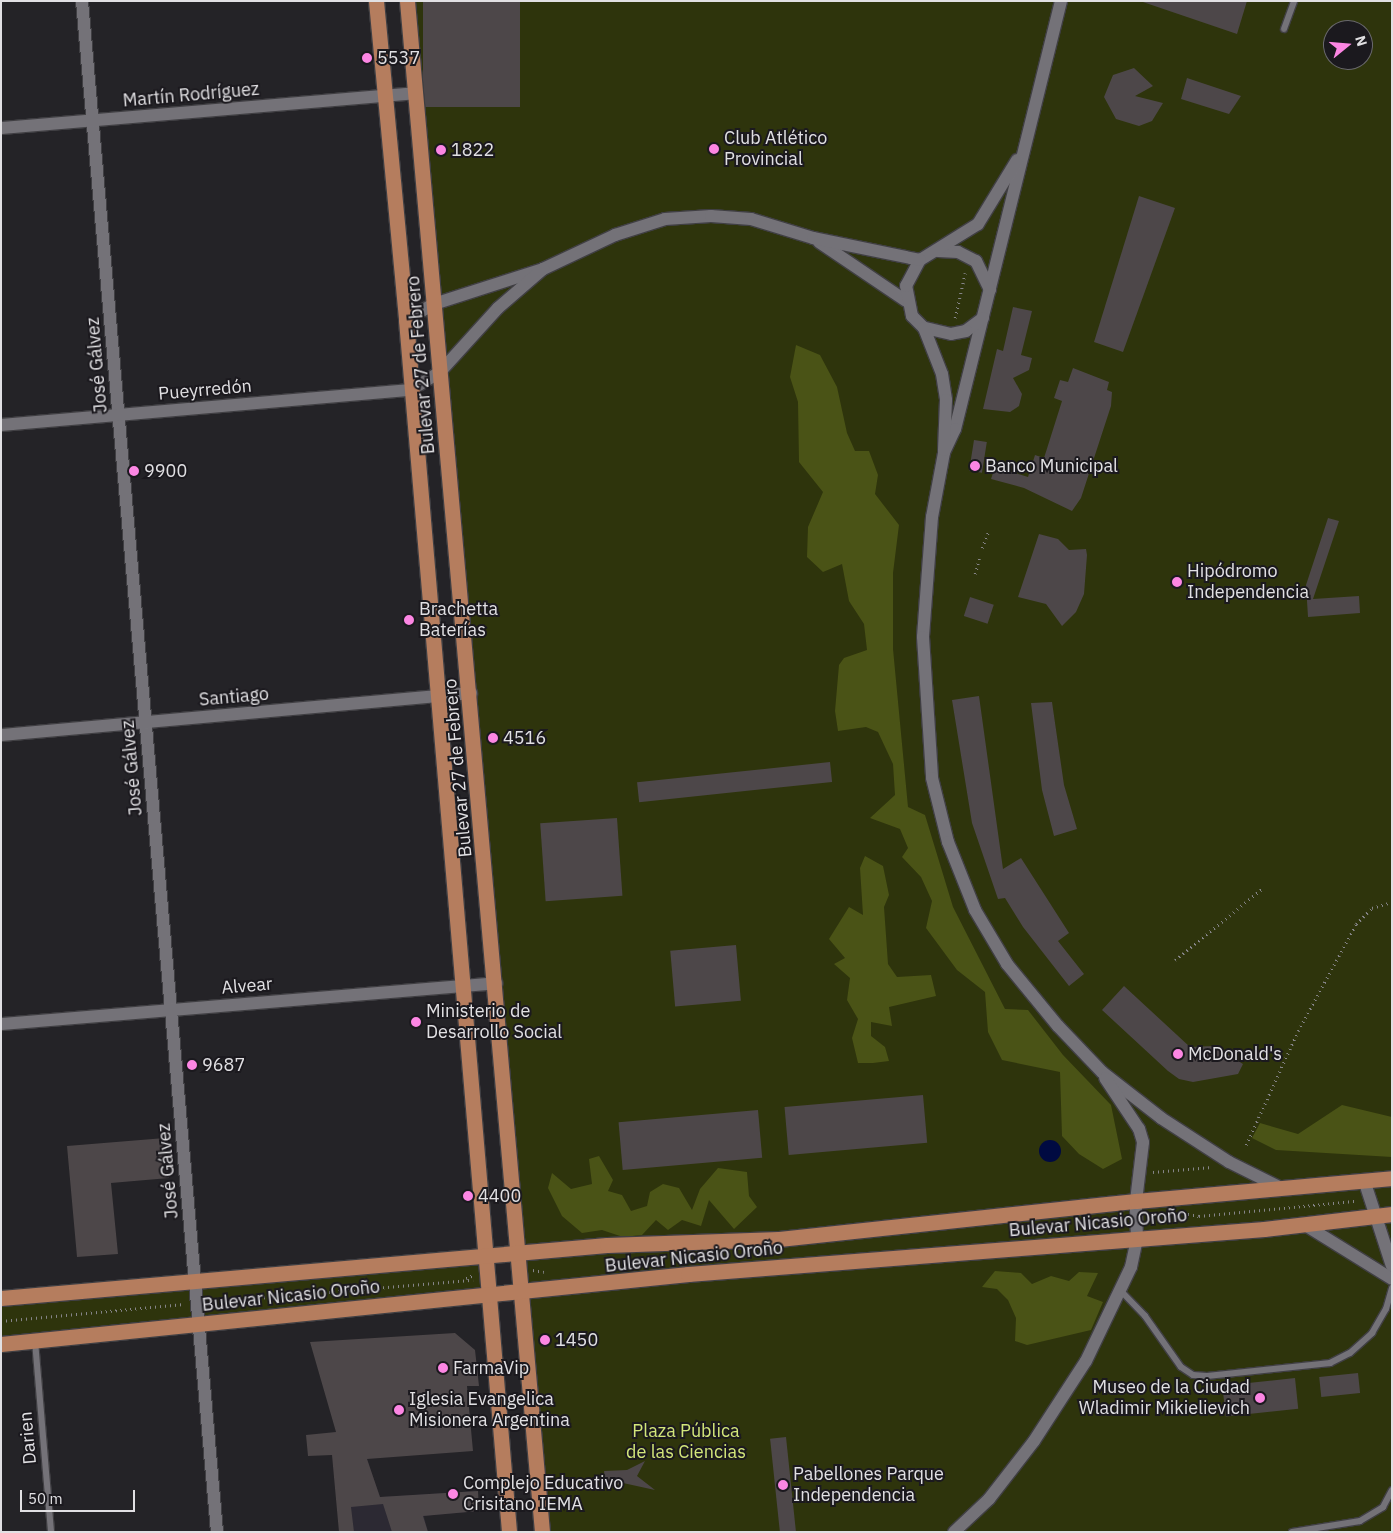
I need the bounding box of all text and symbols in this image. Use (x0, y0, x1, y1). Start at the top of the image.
north arrow (1323, 20, 1373, 70)
text: N (1351, 33, 1371, 48)
place label: 5537 (377, 47, 420, 69)
marker: 5537 (361, 52, 373, 64)
street label: Martín Rodríguez (122, 78, 260, 112)
place label: Club Atlético Provincial (724, 128, 827, 170)
place label: 1822 (451, 139, 494, 161)
marker: Club Atlético Provincial (708, 143, 720, 155)
marker: 1822 (435, 144, 447, 156)
street label: Bulevar 27 de Febrero (402, 275, 440, 455)
street label: José Gálvez (82, 316, 112, 414)
street label: Pueyrredón (157, 375, 253, 405)
place label: Banco Municipal (985, 455, 1118, 477)
place label: 9900 (144, 460, 187, 482)
marker: Banco Municipal (969, 460, 981, 472)
marker: 9900 (128, 465, 140, 477)
place label: Hipódromo Independencia (1187, 561, 1309, 604)
marker: Hipódromo Independencia (1171, 576, 1183, 588)
place label: Brachetta Baterías (419, 599, 498, 642)
marker: Brachetta Baterías (403, 614, 415, 626)
street label: Bulevar 27 de Febrero (439, 678, 477, 858)
street label: Santiago (198, 683, 270, 711)
street label: José Gálvez (117, 719, 147, 817)
place label: 4516 (503, 727, 546, 749)
marker: 4516 (487, 732, 499, 744)
street label: Alvear (221, 973, 273, 999)
place label: Ministerio de Desarrollo Social (426, 1001, 562, 1044)
marker: Ministerio de Desarrollo Social (410, 1016, 422, 1028)
place label: McDonald's (1188, 1043, 1282, 1065)
marker: McDonald's (1172, 1048, 1184, 1060)
place label: 9687 (202, 1054, 245, 1076)
marker: 9687 (186, 1059, 198, 1071)
street label: José Gálvez (153, 1122, 183, 1220)
place label: 4400 (478, 1185, 521, 1207)
marker: 4400 (462, 1190, 474, 1202)
street label: Bulevar Nicasio Oroño (1008, 1204, 1188, 1242)
street label: Bulevar Nicasio Oroño (604, 1237, 784, 1277)
street label: Bulevar Nicasio Oroño (201, 1276, 381, 1316)
place label: 1450 (555, 1329, 598, 1351)
marker: 1450 (539, 1334, 551, 1346)
place label: FarmaVip (453, 1357, 529, 1379)
marker: FarmaVip (437, 1362, 449, 1374)
place label: Museo de la Ciudad Wladimir Mikielievich (1079, 1377, 1250, 1420)
place label: Iglesia Evangelica Misionera Argentina (409, 1389, 570, 1432)
marker: Museo de la Ciudad Wladimir Mikielievich (1254, 1392, 1266, 1404)
marker: Iglesia Evangelica Misionera Argentina (393, 1404, 405, 1416)
street label: Darien (15, 1411, 41, 1465)
park label: Plaza Pública de las Ciencias (626, 1421, 746, 1464)
place label: Pabellones Parque Independencia (793, 1464, 944, 1506)
place label: Complejo Educativo Crisitano IEMA (463, 1473, 623, 1516)
marker: Pabellones Parque Independencia (777, 1479, 789, 1491)
scale bar (22, 1480, 138, 1512)
marker: Complejo Educativo Crisitano IEMA (447, 1488, 459, 1500)
text: 50 m (28, 1489, 63, 1508)

